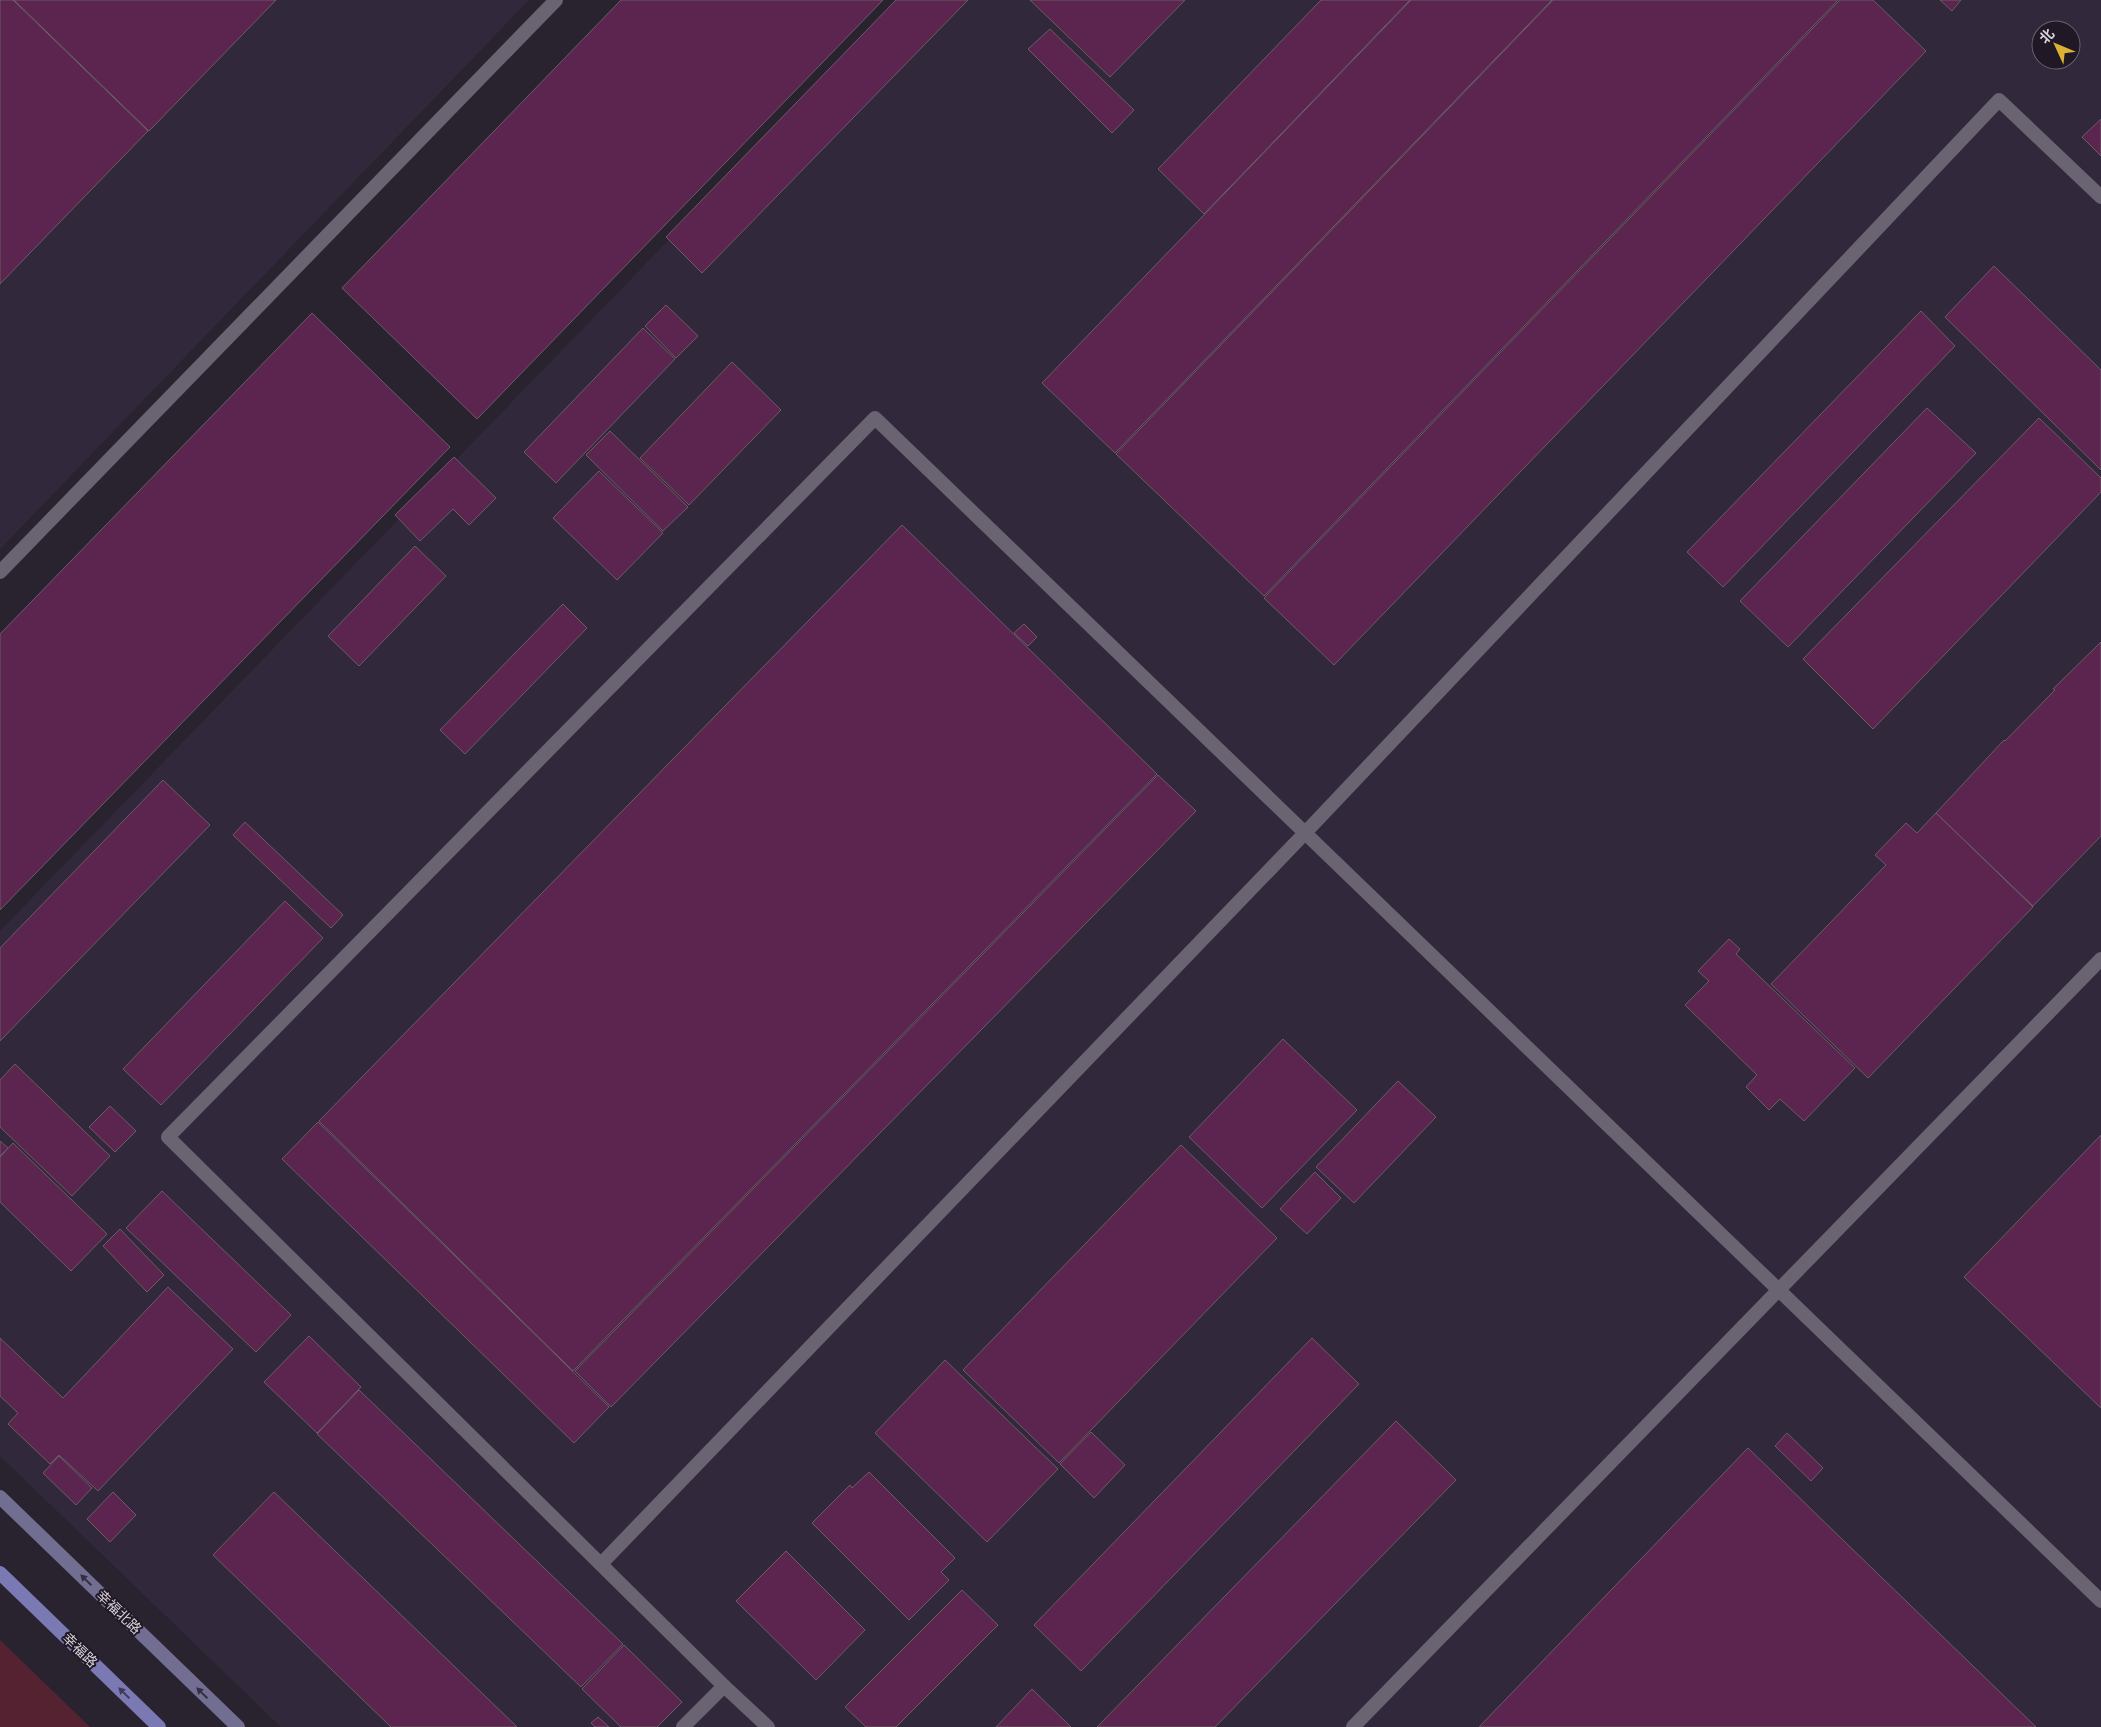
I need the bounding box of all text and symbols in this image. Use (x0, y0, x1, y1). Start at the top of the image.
north arrow (2031, 20, 2081, 70)
text: 北 (2035, 25, 2058, 47)
one-way arrow (80, 1574, 92, 1586)
street label: 幸福北路 (93, 1586, 145, 1638)
street label: 幸福路 (59, 1629, 101, 1671)
one-way arrow (118, 1687, 130, 1699)
one-way arrow (197, 1687, 209, 1699)

